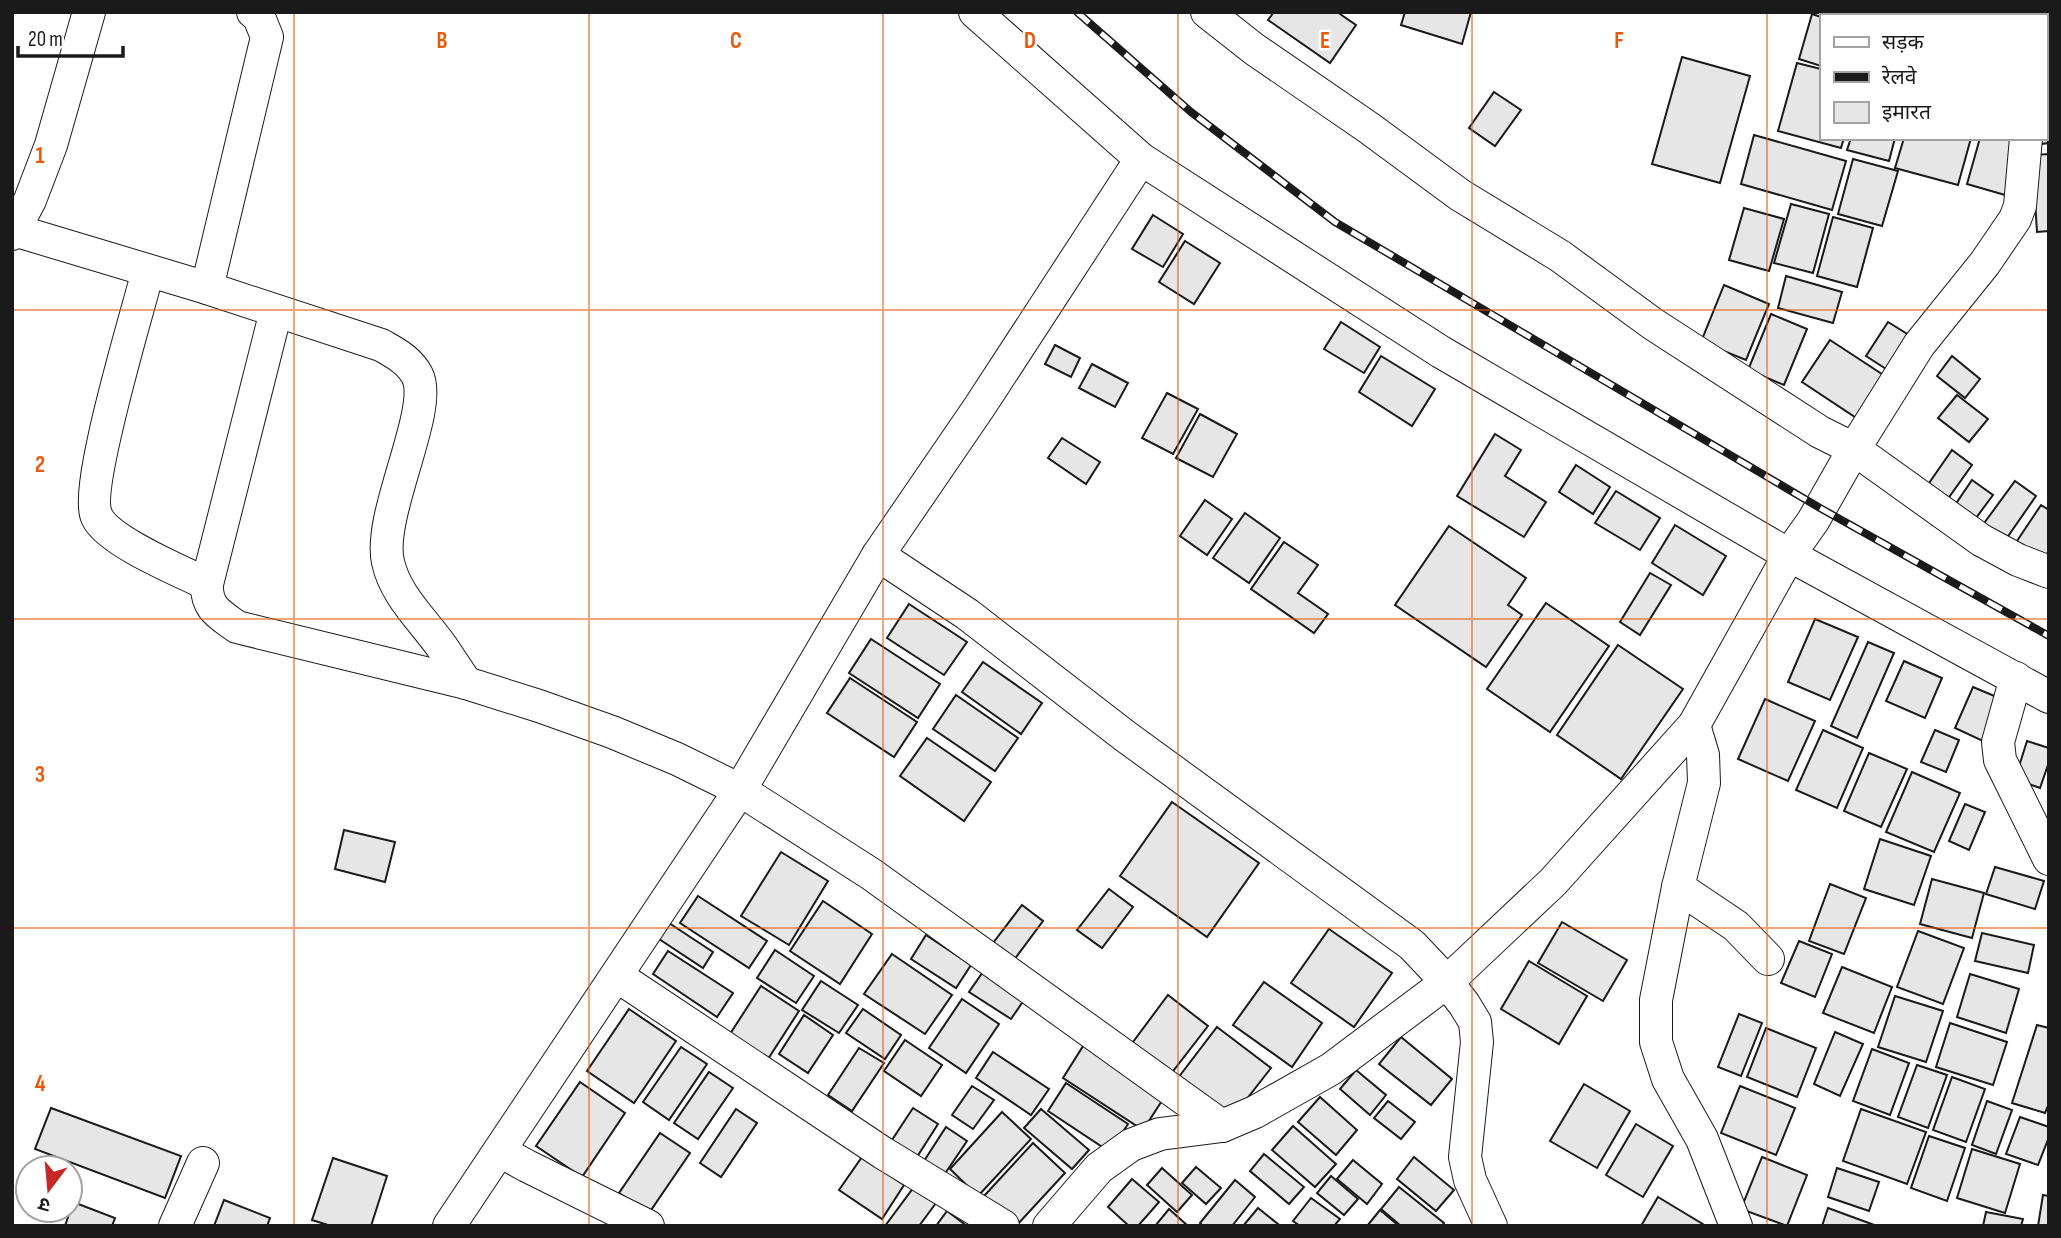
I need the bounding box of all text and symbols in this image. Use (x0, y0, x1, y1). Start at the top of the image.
scale bar (18, 14, 122, 58)
legend (1820, 14, 2047, 140)
text: 20 m (28, 27, 63, 52)
text: B (437, 27, 448, 55)
text: C (730, 27, 742, 55)
text: D (1024, 27, 1036, 55)
text: E (1320, 27, 1330, 55)
text: F (1614, 27, 1624, 55)
text: सड़क (1882, 30, 1924, 55)
text: रेलवे (1881, 65, 1917, 90)
text: इमारत (1882, 100, 1932, 125)
text: 1 (35, 142, 45, 170)
text: 2 (35, 451, 45, 479)
text: 3 (35, 761, 45, 789)
text: 4 (35, 1070, 46, 1098)
north arrow (14, 1154, 84, 1224)
text: उ (35, 1191, 53, 1216)

